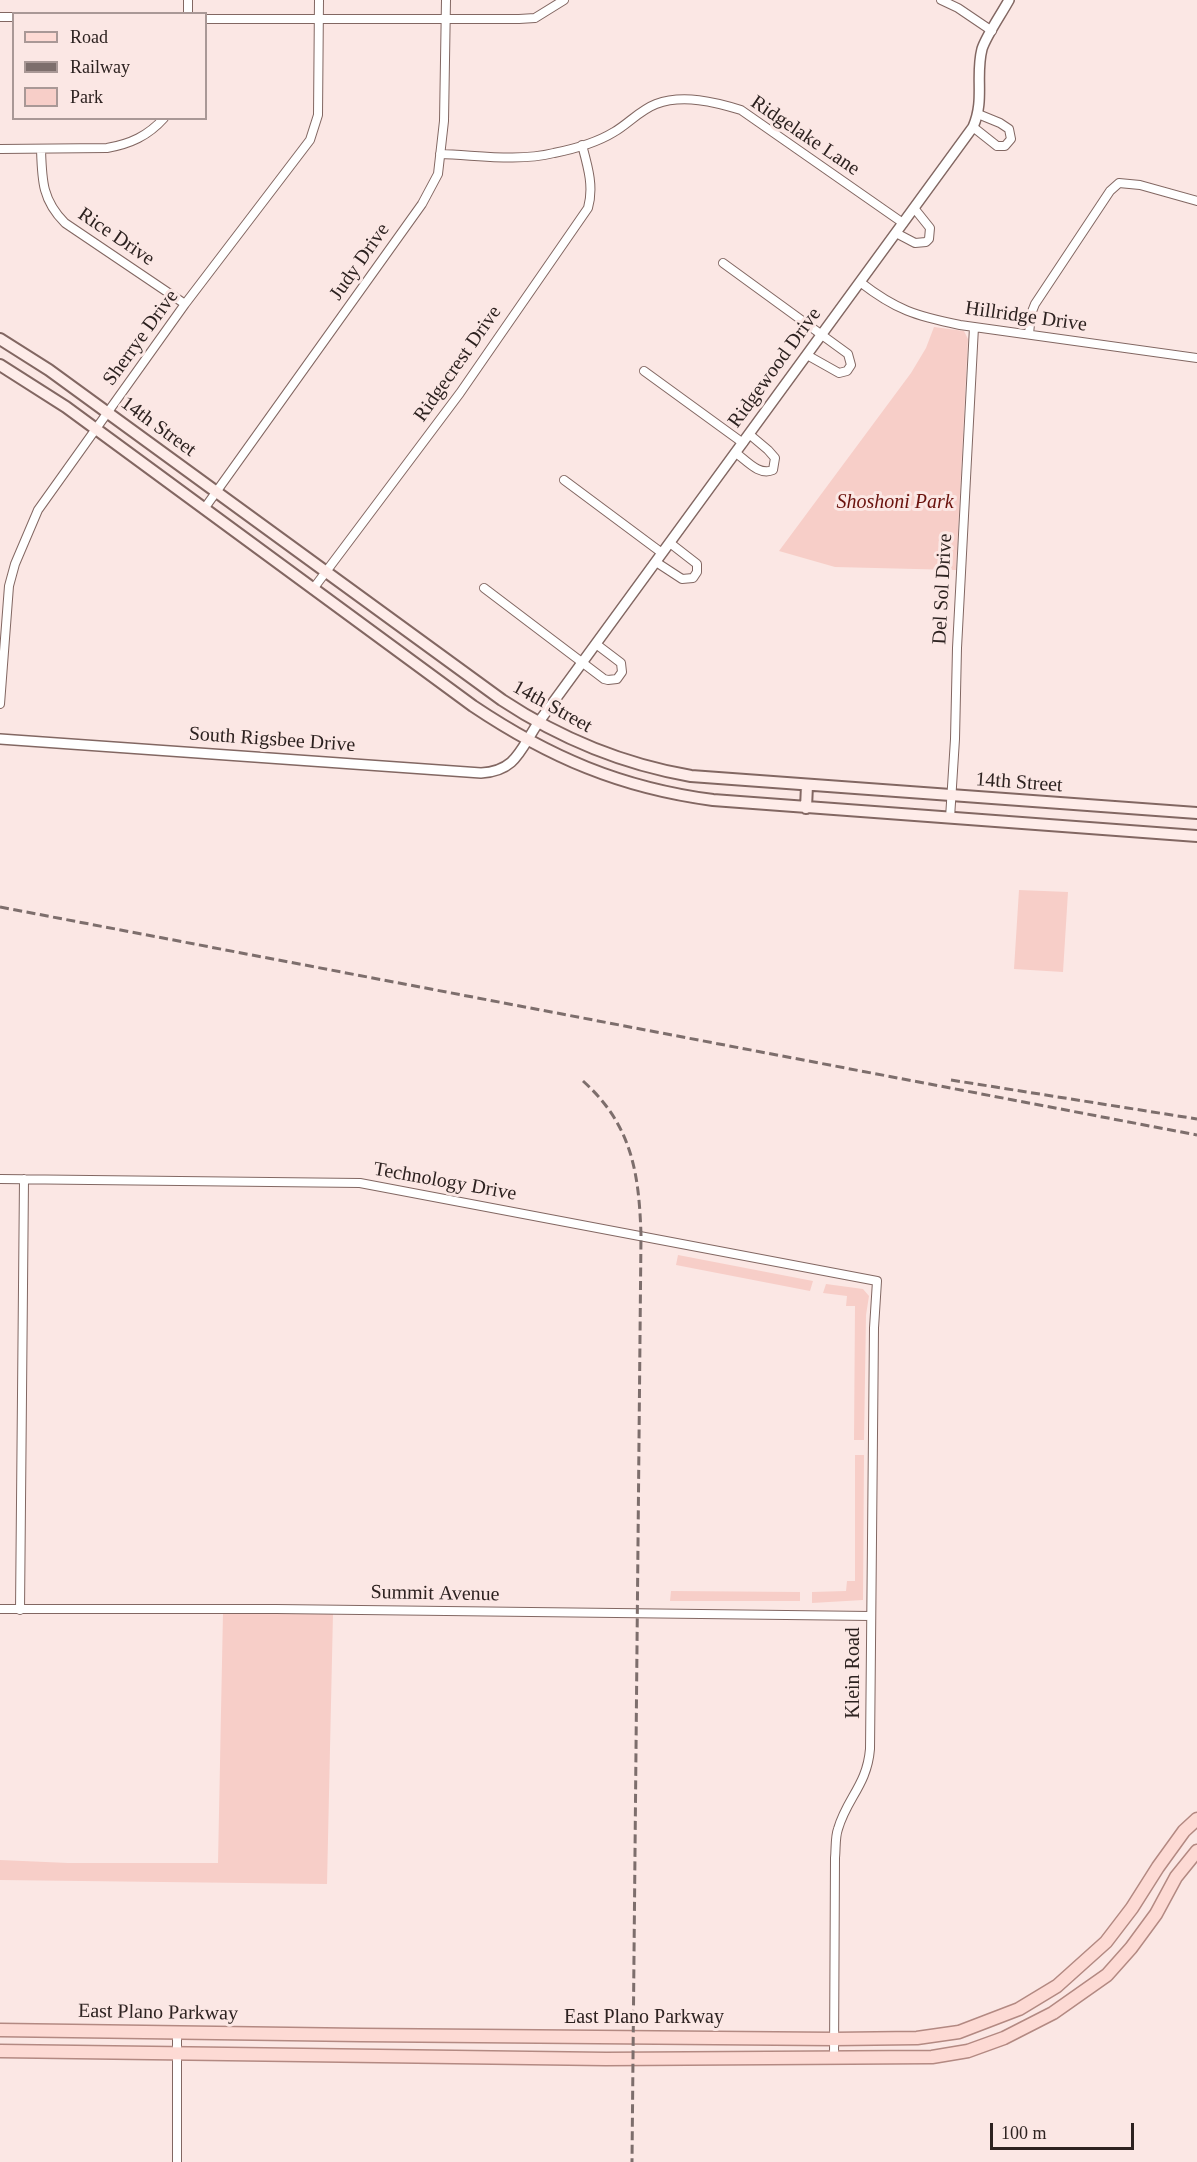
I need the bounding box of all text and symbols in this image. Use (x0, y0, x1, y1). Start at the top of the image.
legend (12, 12, 207, 120)
text: Road (70, 27, 108, 47)
text: Railway (70, 57, 130, 77)
text: Park (70, 87, 103, 107)
street label: Ridgelake Lane (746, 91, 864, 181)
street label: Rice Drive (73, 203, 159, 271)
street label: Judy Drive (325, 219, 395, 305)
street label: Sherrye Drive (98, 285, 184, 391)
street label: Hillridge Drive (964, 297, 1088, 337)
street label: Ridgecrest Drive (409, 301, 507, 427)
street label: Ridgewood Drive (723, 303, 827, 433)
street label: 14th Street (116, 392, 200, 462)
park label: Shoshoni Park (836, 491, 954, 515)
street label: Del Sol Drive (928, 533, 958, 645)
street label: 14th Street (508, 675, 596, 739)
street label: South Rigsbee Drive (188, 722, 356, 758)
street label: 14th Street (975, 768, 1063, 798)
street label: Technology Drive (372, 1158, 518, 1206)
street label: Summit Avenue (370, 1581, 500, 1607)
street label: Klein Road (842, 1627, 866, 1719)
street label: East Plano Parkway (78, 2000, 238, 2026)
street label: East Plano Parkway (564, 2006, 724, 2030)
scale bar (993, 2111, 1137, 2149)
text: 100 m (1001, 2123, 1047, 2143)

